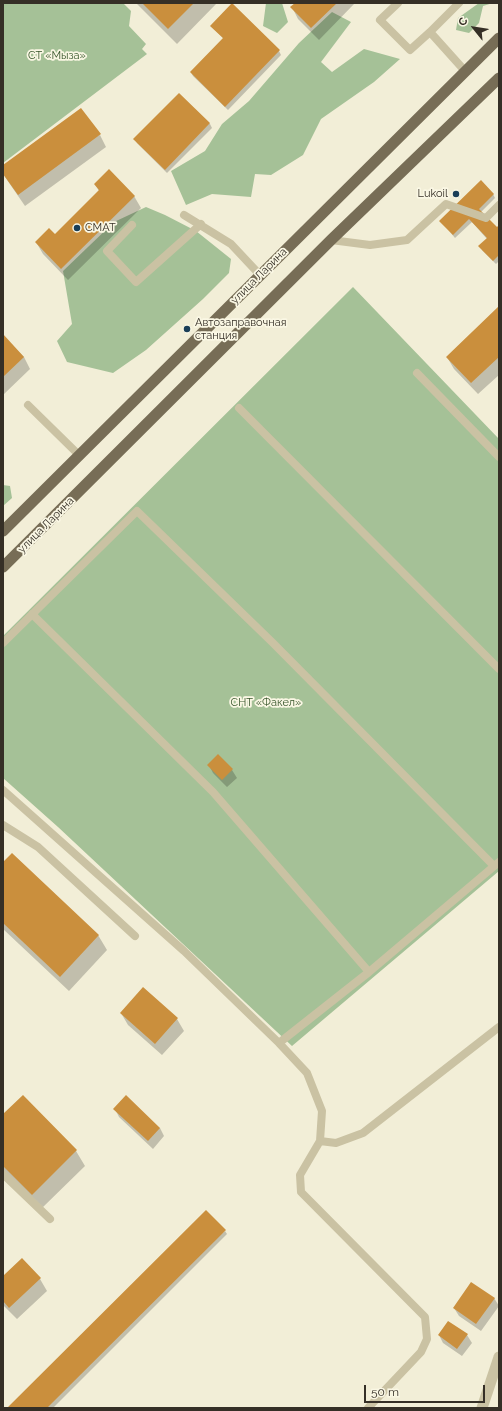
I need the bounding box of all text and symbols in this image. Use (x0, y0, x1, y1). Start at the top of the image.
north arrow (454, 8, 494, 48)
text: С (456, 15, 471, 28)
park label: СТ «Мыза» (28, 49, 86, 63)
place label: Lukoil (418, 187, 448, 201)
marker: Lukoil (451, 189, 461, 199)
place label: СМАТ (85, 221, 116, 235)
marker: СМАТ (72, 223, 82, 233)
street label: улица Ларина (228, 245, 290, 307)
place label: Автозаправочная станция (195, 316, 286, 342)
marker: Автозаправочная станция (182, 324, 192, 334)
street label: улица Ларина (15, 494, 77, 556)
park label: СНТ «Факел» (231, 696, 301, 710)
scale bar (366, 1377, 487, 1403)
text: 50 m (371, 1385, 399, 1399)

